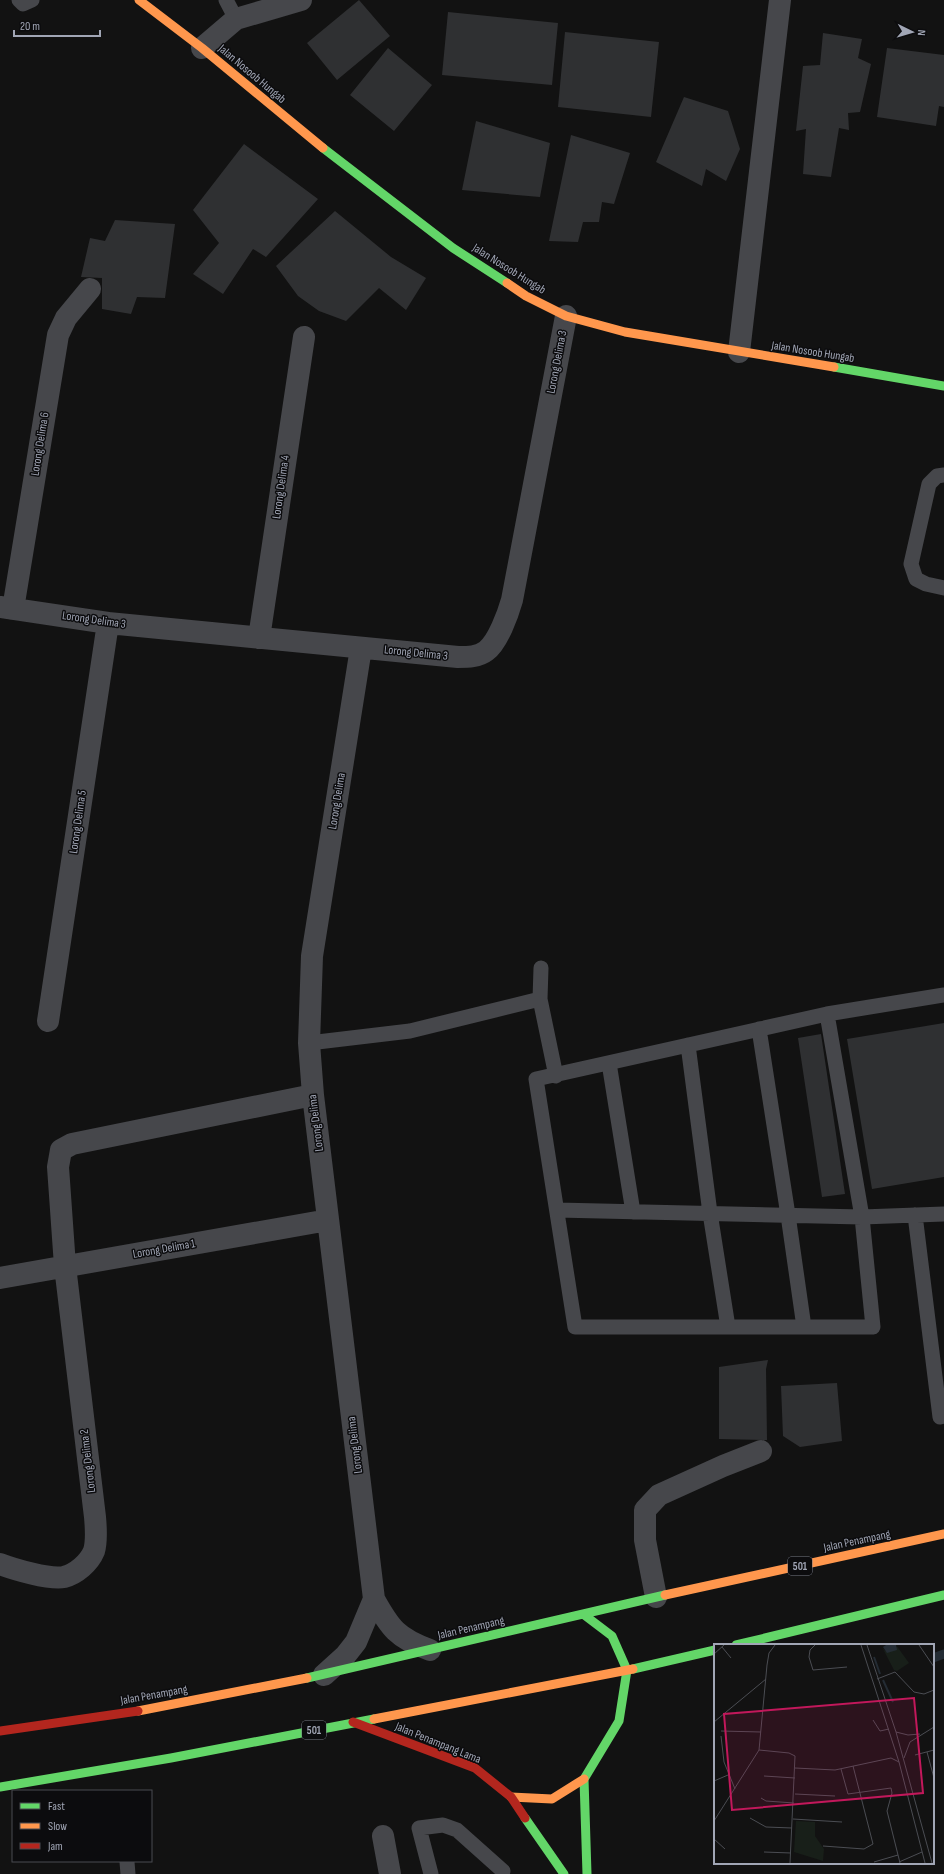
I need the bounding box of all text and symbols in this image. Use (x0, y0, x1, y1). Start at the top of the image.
scale bar (14, 12, 100, 38)
north arrow (892, 12, 932, 52)
text: 20 m (20, 19, 40, 34)
text: N (915, 29, 928, 36)
street label: Jalan Nosoob Hungab (214, 41, 289, 107)
street label: Jalan Nosoob Hungab (469, 240, 548, 298)
street label: Lorong Delima 3 (544, 329, 570, 395)
street label: Jalan Nosoob Hungab (769, 338, 856, 366)
street label: Lorong Delima 6 (28, 411, 52, 477)
street label: Lorong Delima 4 (269, 454, 293, 520)
street label: Lorong Delima 3 (61, 608, 127, 632)
street label: Lorong Delima 3 (383, 642, 449, 664)
street label: Lorong Delima (325, 771, 349, 830)
street label: Lorong Delima 5 (66, 789, 90, 855)
street label: Lorong Delima (305, 1093, 327, 1152)
street label: Lorong Delima 1 (132, 1236, 197, 1262)
street label: Lorong Delima (344, 1415, 366, 1474)
street label: Lorong Delima 2 (77, 1428, 99, 1494)
street label: Jalan Penampang (821, 1527, 892, 1556)
road number: 501 (788, 1557, 812, 1575)
street label: Jalan Penampang (435, 1613, 506, 1643)
inset map (714, 1644, 934, 1864)
street label: Jalan Penampang (118, 1682, 189, 1708)
street label: Jalan Penampang Lama (392, 1719, 483, 1767)
road number: 501 (302, 1721, 326, 1739)
legend (12, 1790, 152, 1862)
text: Fast (48, 1799, 65, 1814)
text: Slow (48, 1819, 67, 1834)
text: Jam (47, 1839, 63, 1854)

